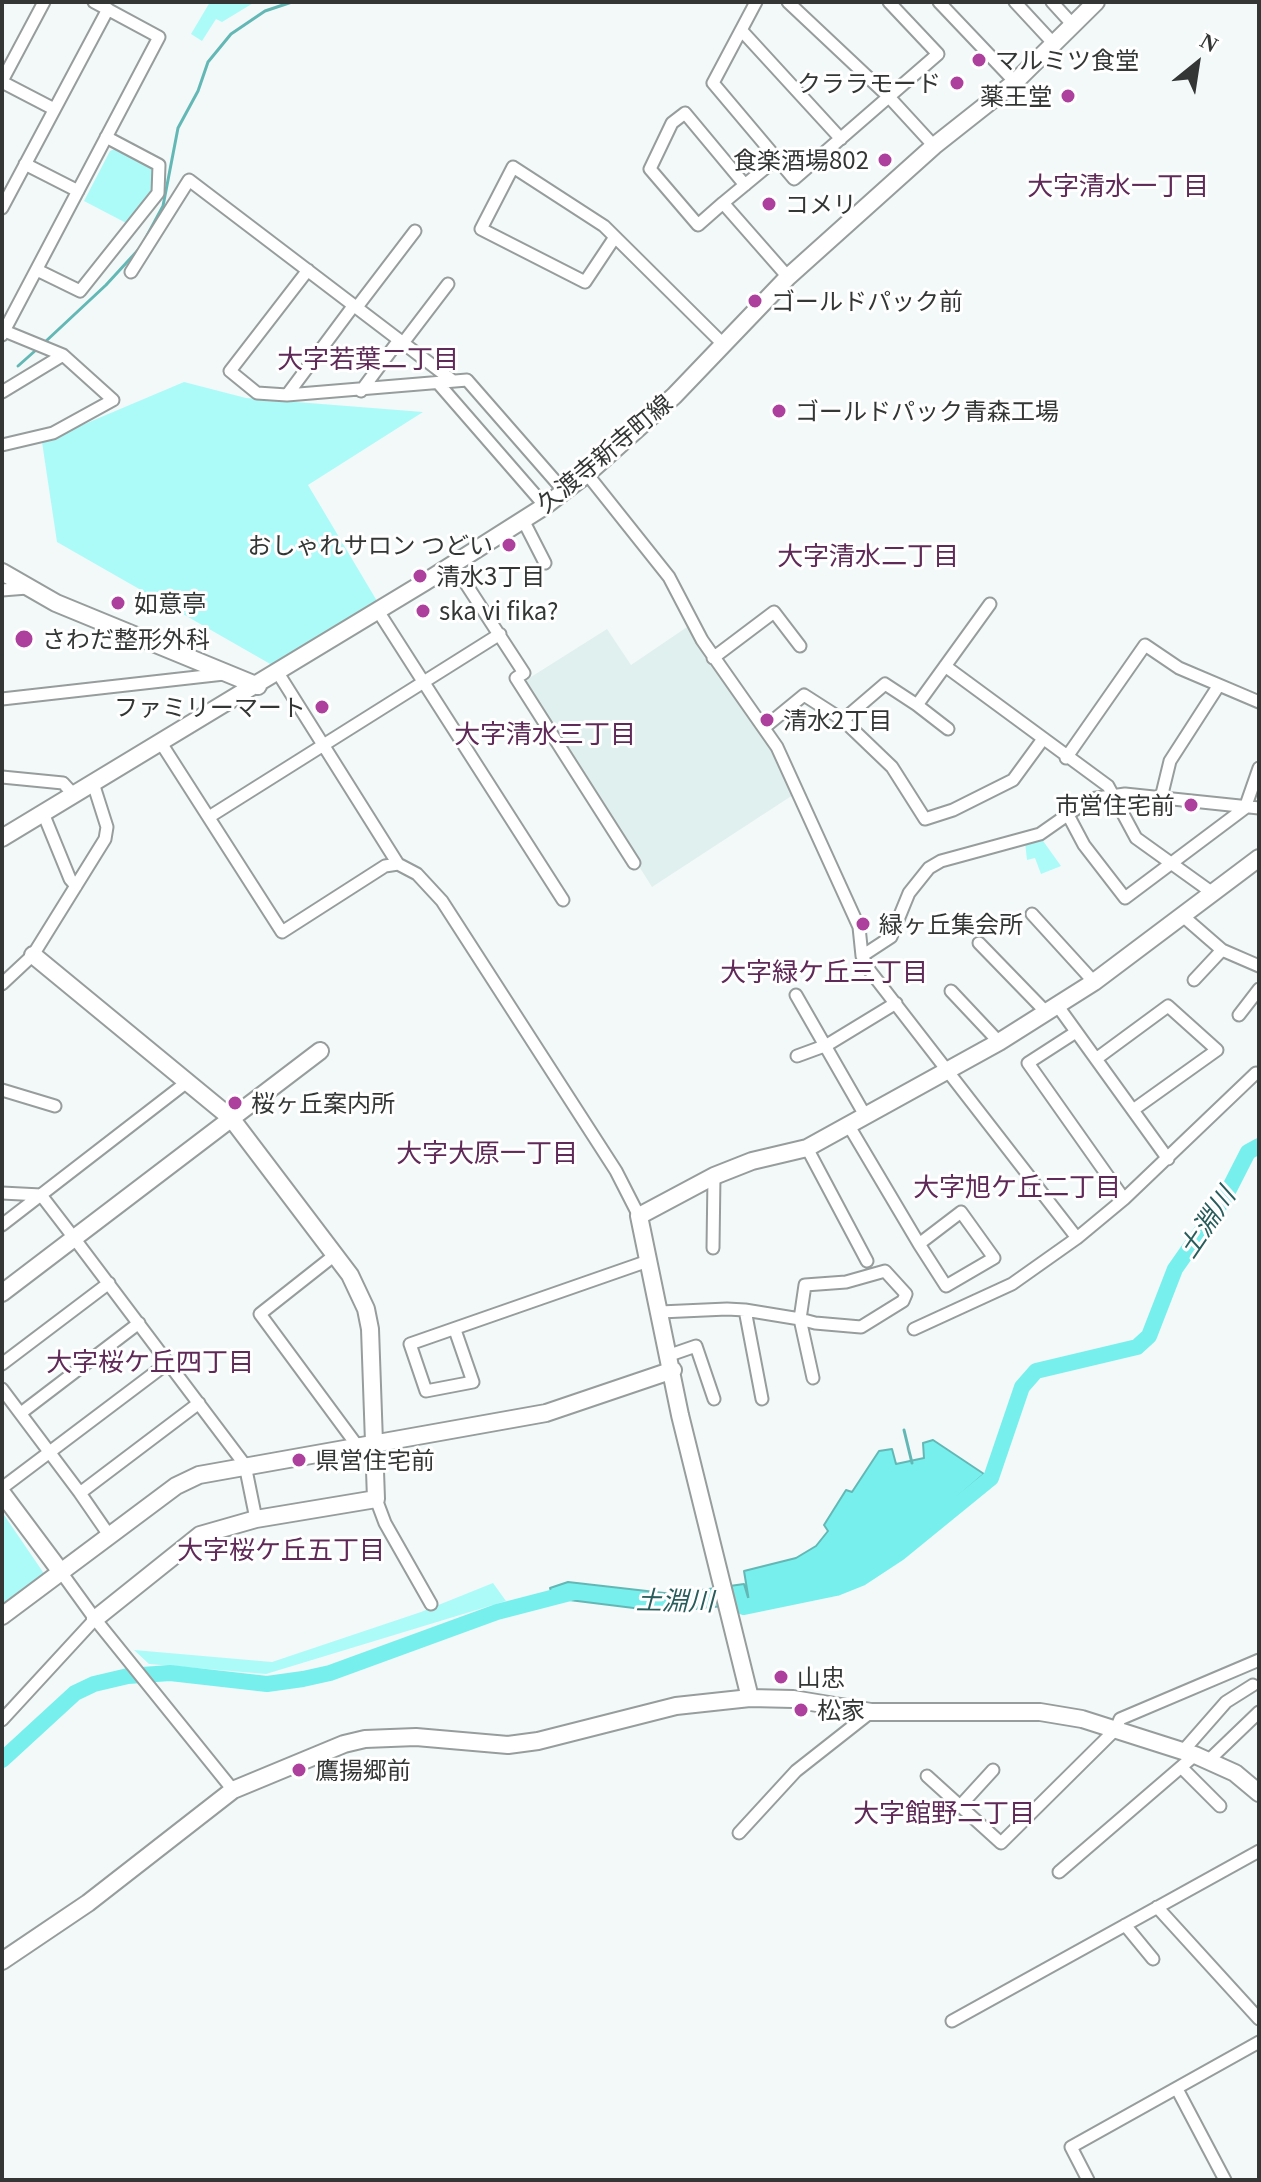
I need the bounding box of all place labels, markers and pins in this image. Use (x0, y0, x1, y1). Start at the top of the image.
place label: マルミツ食堂 (995, 46, 1139, 74)
marker: マルミツ食堂 (970, 51, 988, 69)
place label: クララモード (797, 69, 941, 97)
marker: クララモード (948, 74, 966, 92)
place label: 薬王堂 (980, 82, 1052, 110)
marker: 薬王堂 (1059, 87, 1077, 105)
place label: 食楽酒場802 (733, 146, 869, 174)
marker: 食楽酒場802 (876, 151, 894, 169)
place label: コメリ (785, 190, 857, 218)
marker: コメリ (760, 195, 778, 213)
place label: ゴールドパック前 (771, 287, 963, 315)
marker: ゴールドパック前 (746, 292, 764, 310)
place label: ゴールドパック青森工場 (795, 397, 1059, 425)
marker: ゴールドパック青森工場 (770, 402, 788, 420)
place label: おしゃれサロン つどい (248, 531, 493, 559)
marker: おしゃれサロン つどい (500, 536, 518, 554)
place label: 清水3丁目 (436, 562, 545, 590)
marker: 清水3丁目 (411, 567, 429, 585)
place label: 如意亭 (134, 589, 206, 617)
marker: 如意亭 (109, 594, 127, 612)
place label: ska vi fika? (439, 597, 558, 625)
marker: ska vi fika? (414, 602, 432, 620)
place label: さわだ整形外科 (42, 625, 210, 653)
marker: さわだ整形外科 (13, 628, 35, 650)
place label: ファミリーマート (114, 693, 306, 721)
marker: ファミリーマート (313, 698, 331, 716)
place label: 清水2丁目 (783, 706, 892, 734)
marker: 清水2丁目 (758, 711, 776, 729)
place label: 市営住宅前 (1055, 791, 1175, 819)
marker: 市営住宅前 (1182, 796, 1200, 814)
place label: 緑ヶ丘集会所 (879, 910, 1023, 938)
marker: 緑ヶ丘集会所 (854, 915, 872, 933)
place label: 桜ヶ丘案内所 (251, 1089, 395, 1117)
marker: 桜ヶ丘案内所 (226, 1094, 244, 1112)
place label: 県営住宅前 (315, 1446, 435, 1474)
marker: 県営住宅前 (290, 1451, 308, 1469)
place label: 山忠 (797, 1663, 845, 1691)
marker: 山忠 (772, 1668, 790, 1686)
place label: 松家 (817, 1696, 865, 1724)
marker: 松家 (792, 1701, 810, 1719)
place label: 鷹揚郷前 (315, 1756, 411, 1784)
marker: 鷹揚郷前 (290, 1761, 308, 1779)

